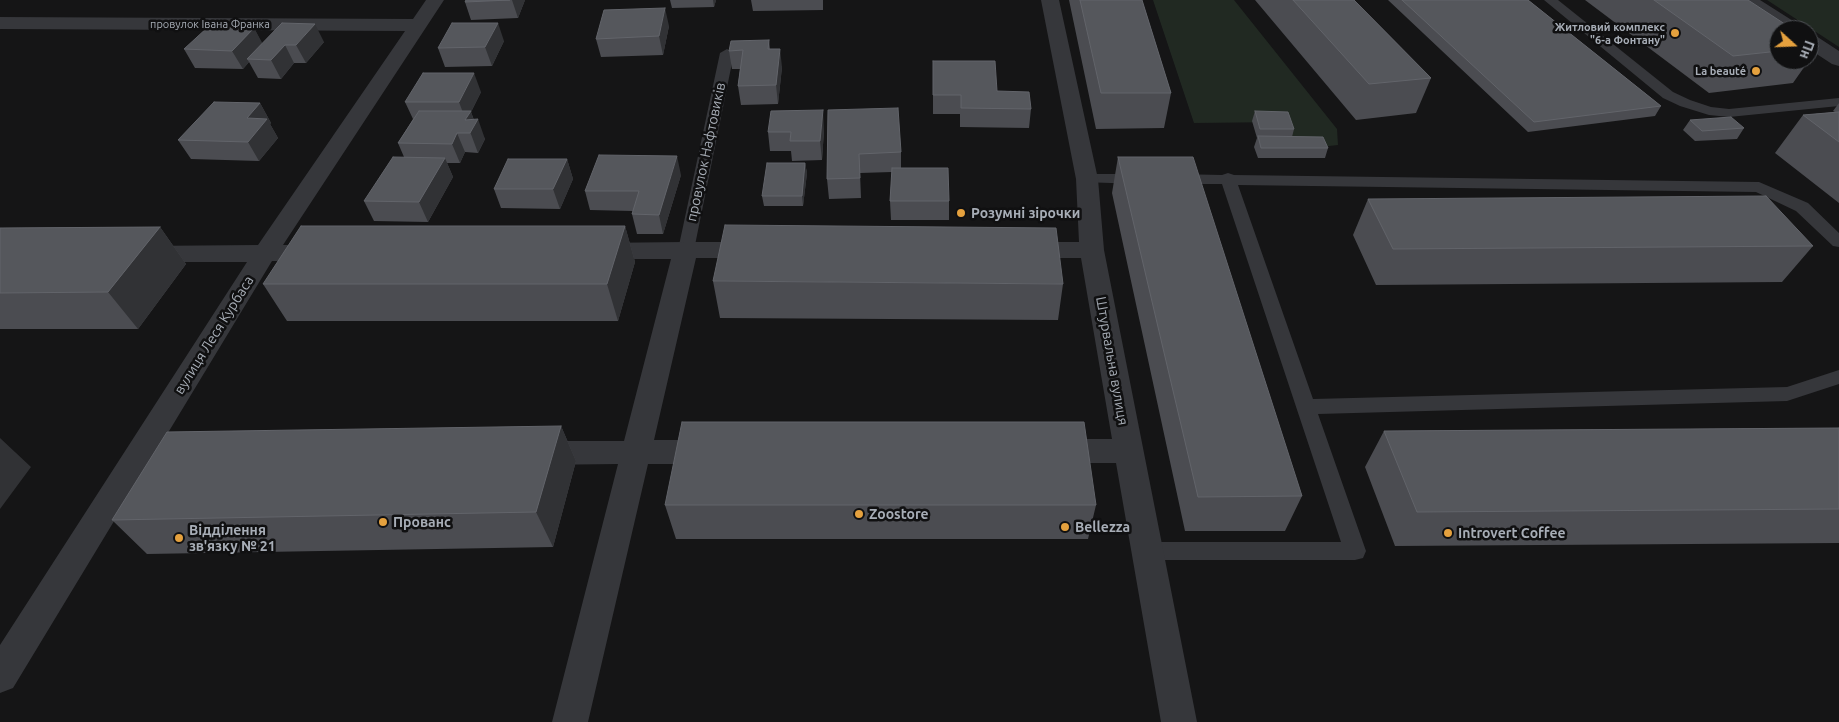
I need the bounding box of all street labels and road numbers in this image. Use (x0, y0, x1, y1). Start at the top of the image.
street label: провулок Івана Франка (150, 17, 270, 31)
street label: провулок Нафтовиків (683, 81, 729, 223)
street label: вулиця Леся Курбаса (171, 273, 257, 397)
street label: Штурвальна вулиця (1092, 295, 1132, 427)

